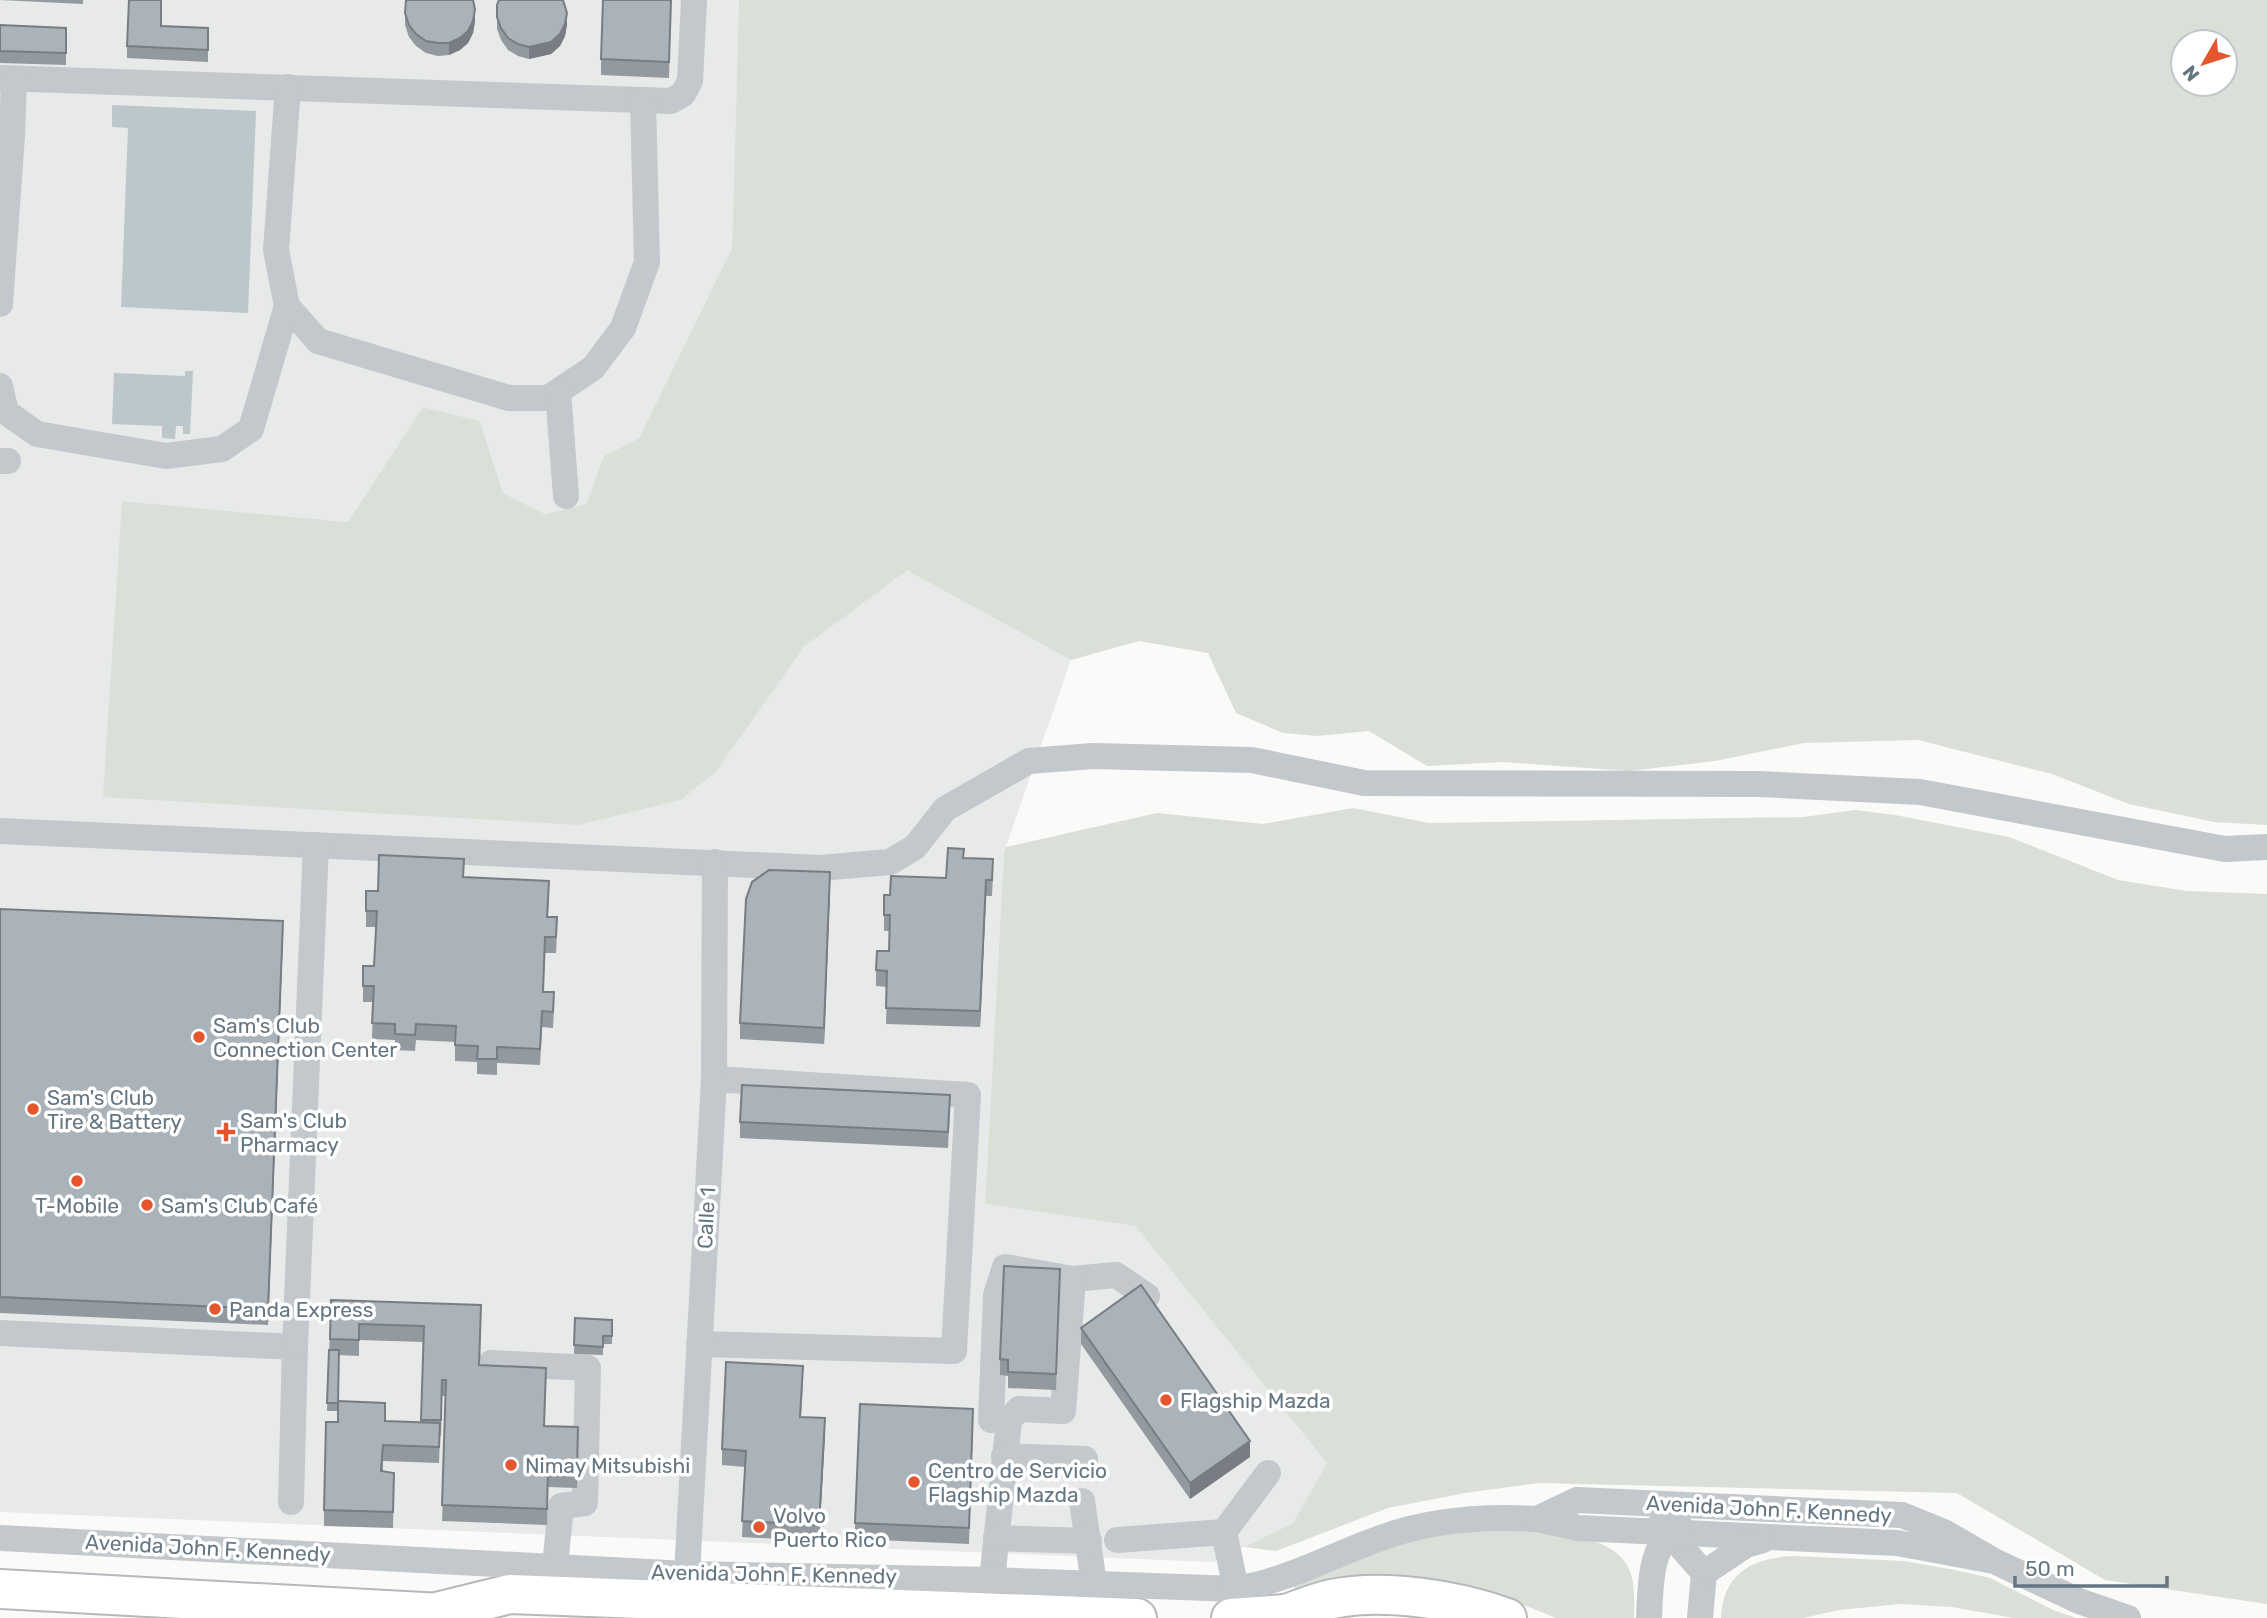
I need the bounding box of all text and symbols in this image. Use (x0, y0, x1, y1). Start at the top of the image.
north arrow (2169, 28, 2239, 98)
text: N (2178, 61, 2204, 86)
place label: Sam's Club Connection Center (213, 1013, 397, 1062)
marker: Sam's Club Connection Center (191, 1029, 207, 1045)
place label: Sam's Club Tire & Battery (47, 1085, 182, 1134)
marker: Sam's Club Tire & Battery (25, 1101, 41, 1117)
place label: Sam's Club Pharmacy (240, 1108, 347, 1157)
marker: Sam's Club Pharmacy (218, 1124, 234, 1140)
marker: T-Mobile (69, 1173, 85, 1189)
street label: Calle 1 (692, 1187, 720, 1249)
place label: T-Mobile (35, 1193, 119, 1218)
place label: Sam's Club Café (161, 1193, 318, 1218)
marker: Sam's Club Café (139, 1197, 155, 1213)
place label: Panda Express (229, 1297, 373, 1322)
marker: Panda Express (207, 1301, 223, 1317)
place label: Flagship Mazda (1180, 1388, 1331, 1413)
marker: Flagship Mazda (1158, 1392, 1174, 1408)
place label: Nimay Mitsubishi (525, 1453, 690, 1478)
marker: Nimay Mitsubishi (503, 1457, 519, 1473)
place label: Centro de Servicio Flagship Mazda (928, 1458, 1107, 1507)
marker: Centro de Servicio Flagship Mazda (906, 1474, 922, 1490)
street label: Avenida John F. Kennedy (1646, 1490, 1893, 1528)
place label: Volvo Puerto Rico (773, 1503, 887, 1552)
marker: Volvo Puerto Rico (751, 1519, 767, 1535)
street label: Avenida John F. Kennedy (85, 1529, 332, 1567)
scale bar (2015, 1544, 2167, 1588)
text: 50 m (2025, 1556, 2075, 1581)
street label: Avenida John F. Kennedy (651, 1559, 898, 1589)

